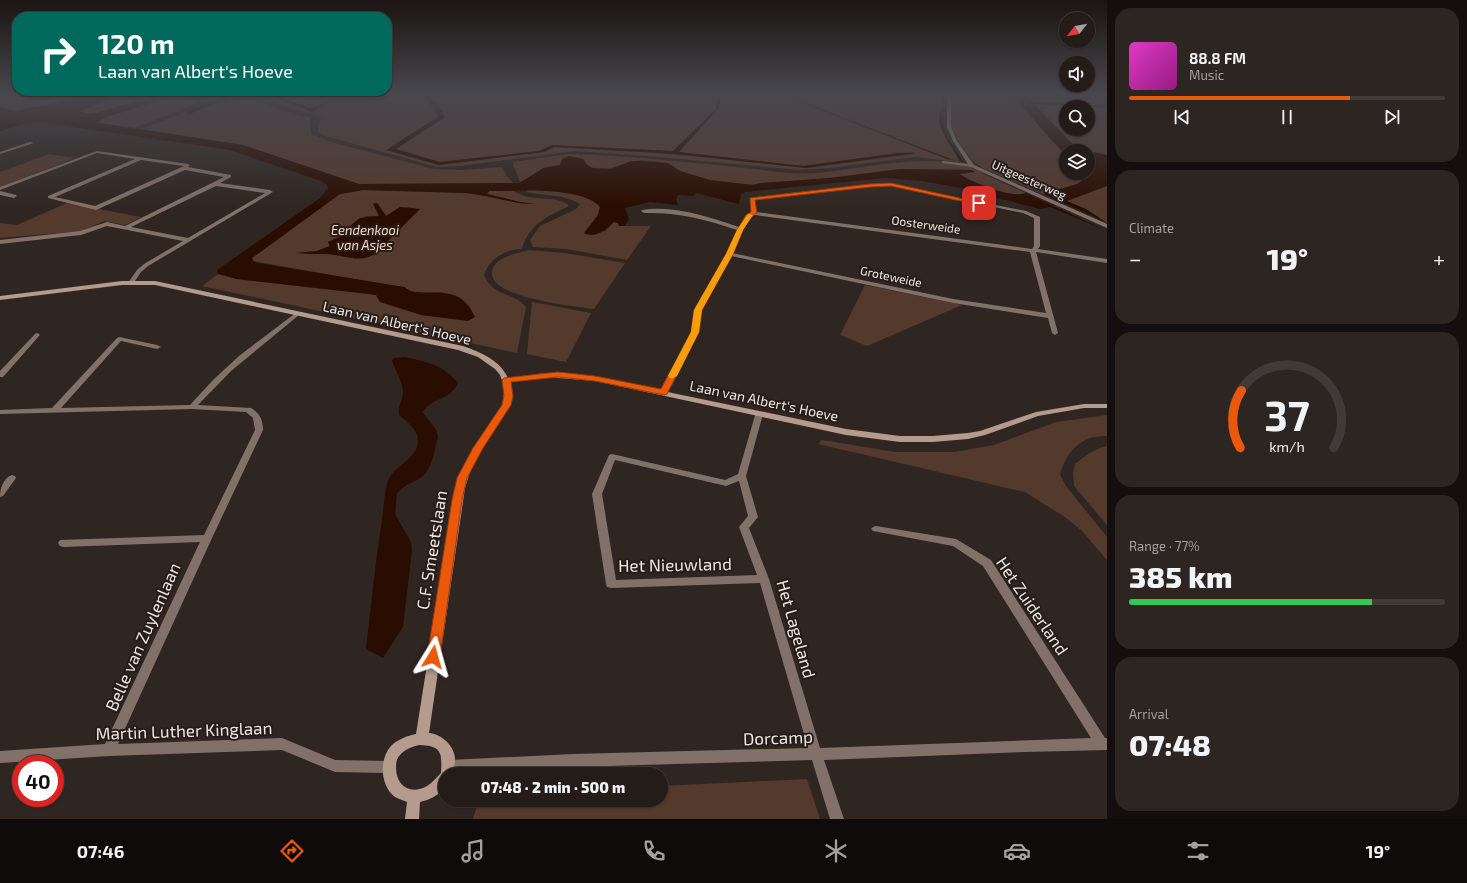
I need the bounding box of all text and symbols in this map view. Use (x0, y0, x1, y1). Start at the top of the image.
north arrow (1059, 12, 1095, 48)
map controls (1059, 12, 1095, 180)
text: 120 m (98, 26, 175, 60)
icon: right (32, 28, 84, 80)
text: 88.8 FM (1189, 49, 1246, 67)
button: sound (1059, 56, 1095, 92)
text: Laan van Albert's Hoeve (98, 60, 293, 82)
text: Music (1189, 67, 1224, 83)
button: search (1059, 100, 1095, 136)
icon: previous (1171, 106, 1193, 128)
icon: pause (1276, 106, 1298, 128)
icon: next (1381, 106, 1403, 128)
button: layers (1059, 144, 1095, 180)
street label: Uitgeesterweg (990, 156, 1069, 202)
pin (962, 186, 996, 220)
icon: arrive (968, 192, 990, 214)
street label: Oosterweide (891, 212, 961, 236)
text: Climate (1129, 220, 1174, 236)
water label: Eendenkooi van Asjes (331, 222, 399, 253)
text: 19° (1267, 240, 1308, 276)
text: − (1129, 245, 1142, 271)
text: + (1433, 245, 1445, 271)
street label: Groteweide (859, 263, 923, 289)
street label: Laan van Albert's Hoeve (321, 297, 473, 348)
street label: Laan van Albert's Hoeve (688, 376, 840, 425)
text: 37 (1264, 388, 1310, 438)
text: km/h (1269, 437, 1305, 454)
street label: C.F. Smeetslaan (412, 489, 450, 611)
text: Range · 77% (1129, 538, 1200, 554)
street label: Het Nieuwland (618, 553, 732, 575)
street label: Het Zuiderland (993, 553, 1073, 658)
text: 385 km (1129, 558, 1232, 594)
street label: Belle van Zuylenlaan (100, 559, 185, 714)
street label: Het Lageland (772, 577, 821, 680)
position arrow (412, 636, 454, 678)
text: Arrival (1129, 706, 1169, 722)
street label: Martin Luther Kinglaan (95, 717, 273, 744)
street label: Dorcamp (743, 726, 813, 749)
text: 07:48 (1129, 726, 1211, 762)
speed limit sign: 40 (12, 755, 64, 807)
text: 07:48 · 2 min · 500 m (481, 778, 625, 796)
icon: directions (278, 837, 306, 865)
icon: music (459, 837, 487, 865)
icon: phone (640, 837, 668, 865)
icon: climate (822, 837, 850, 865)
icon: car (1003, 837, 1031, 865)
icon: filters (1184, 837, 1212, 865)
text: 07:46 (77, 840, 124, 862)
text: 19° (1366, 840, 1390, 862)

